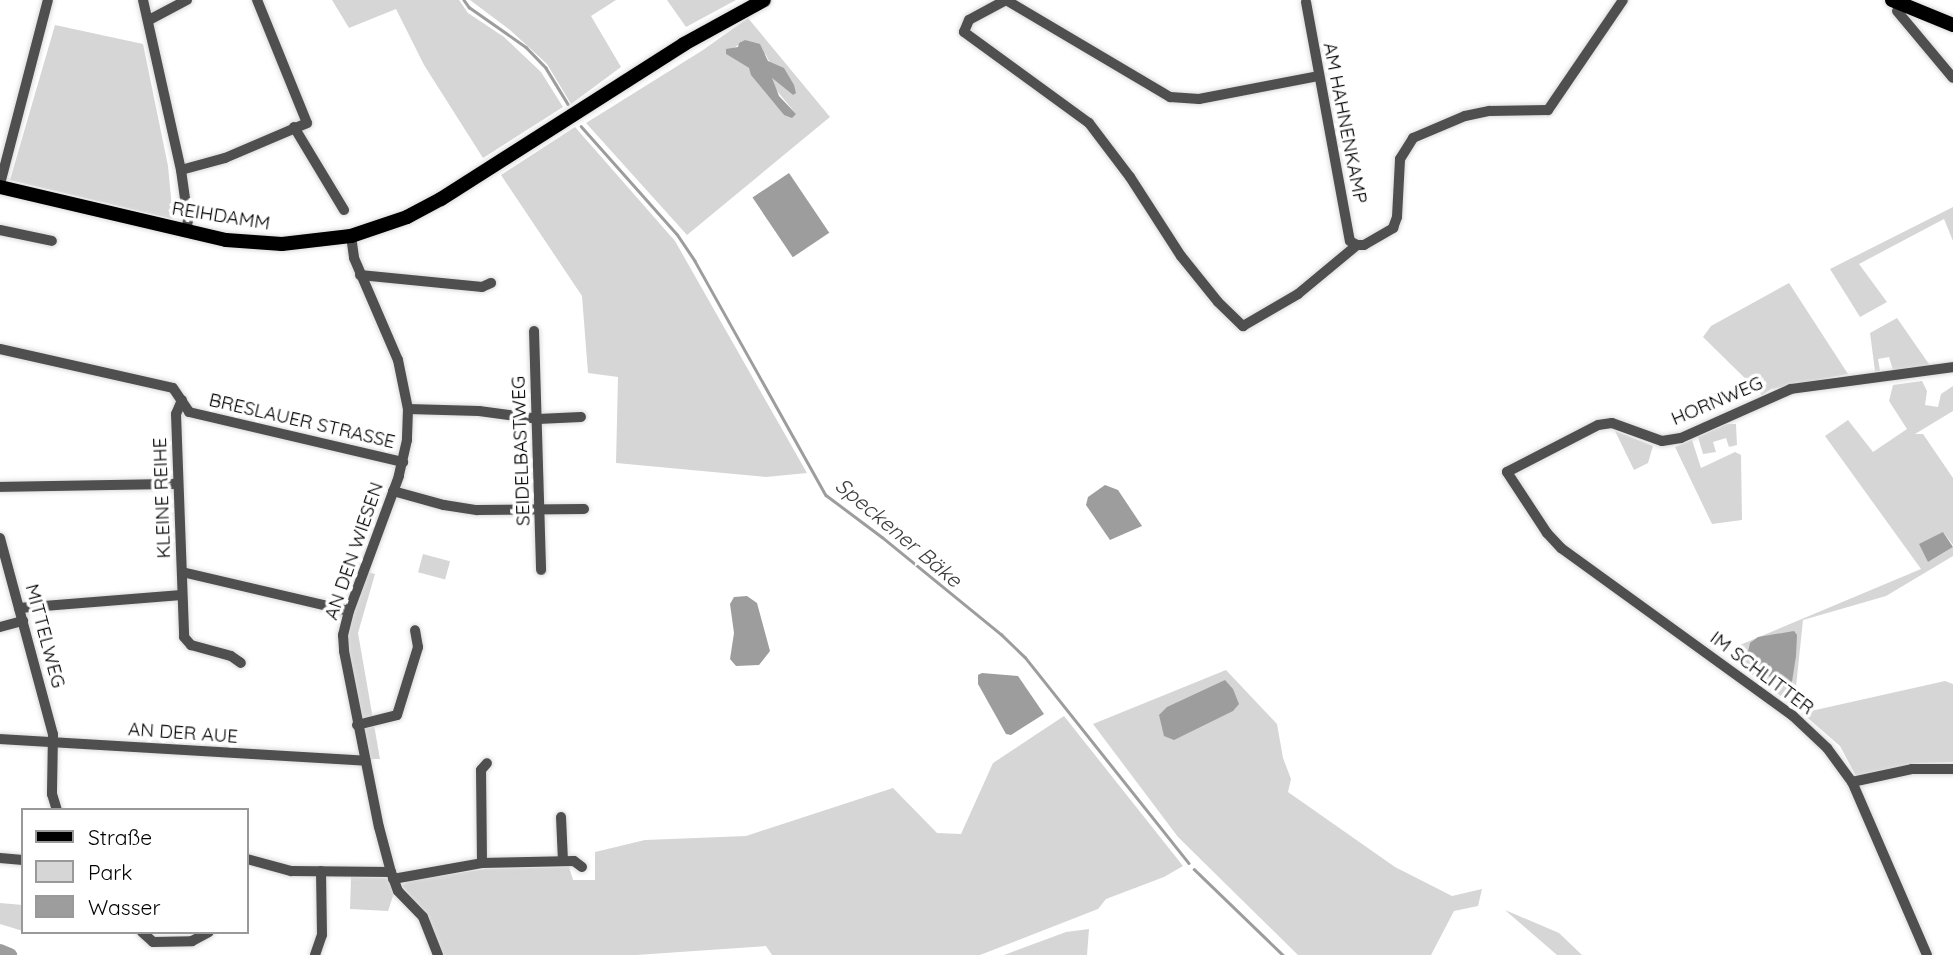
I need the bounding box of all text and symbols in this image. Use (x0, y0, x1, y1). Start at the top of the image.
street label: AM HAHNENKAMP (1318, 41, 1372, 205)
street label: REIHDAMM (170, 197, 272, 235)
street label: HORNWEG (1668, 372, 1766, 430)
street label: SEIDELBASTWEG (507, 376, 535, 526)
street label: BRESLAUER STRASSE (207, 388, 397, 454)
street label: KLEINE REIHE (148, 437, 176, 559)
water label: Speckener Bäke (831, 472, 967, 592)
street label: AN DEN WIESEN (320, 479, 388, 623)
street label: MITTELWEG (20, 582, 70, 690)
street label: IM SCHLITTER (1705, 626, 1819, 720)
street label: AN DER AUE (127, 718, 239, 748)
legend (21, 808, 248, 934)
text: Straße (88, 824, 152, 850)
text: Park (88, 859, 132, 885)
text: Wasser (88, 894, 160, 920)

